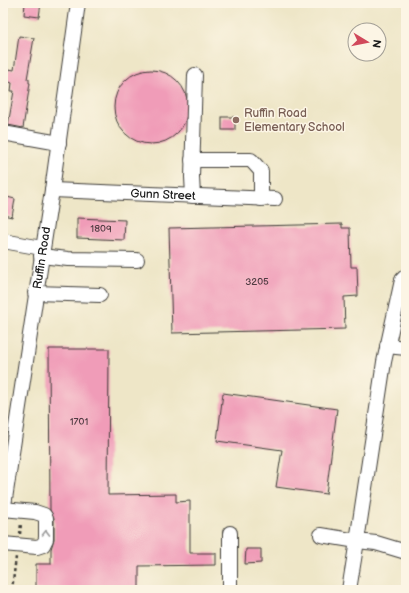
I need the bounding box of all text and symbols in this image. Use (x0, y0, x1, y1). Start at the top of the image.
north arrow (347, 22, 387, 62)
text: N (369, 38, 383, 49)
place label: Ruffin Road Elementary School (244, 106, 345, 135)
marker: Ruffin Road Elementary School (231, 115, 241, 125)
street label: Gunn Street (130, 186, 196, 203)
house number: 1809 (90, 223, 112, 235)
street label: Ruffin Road (30, 226, 54, 290)
house number: 3205 (245, 276, 269, 288)
house number: 1701 (70, 416, 88, 428)
one-way arrow (42, 530, 50, 536)

